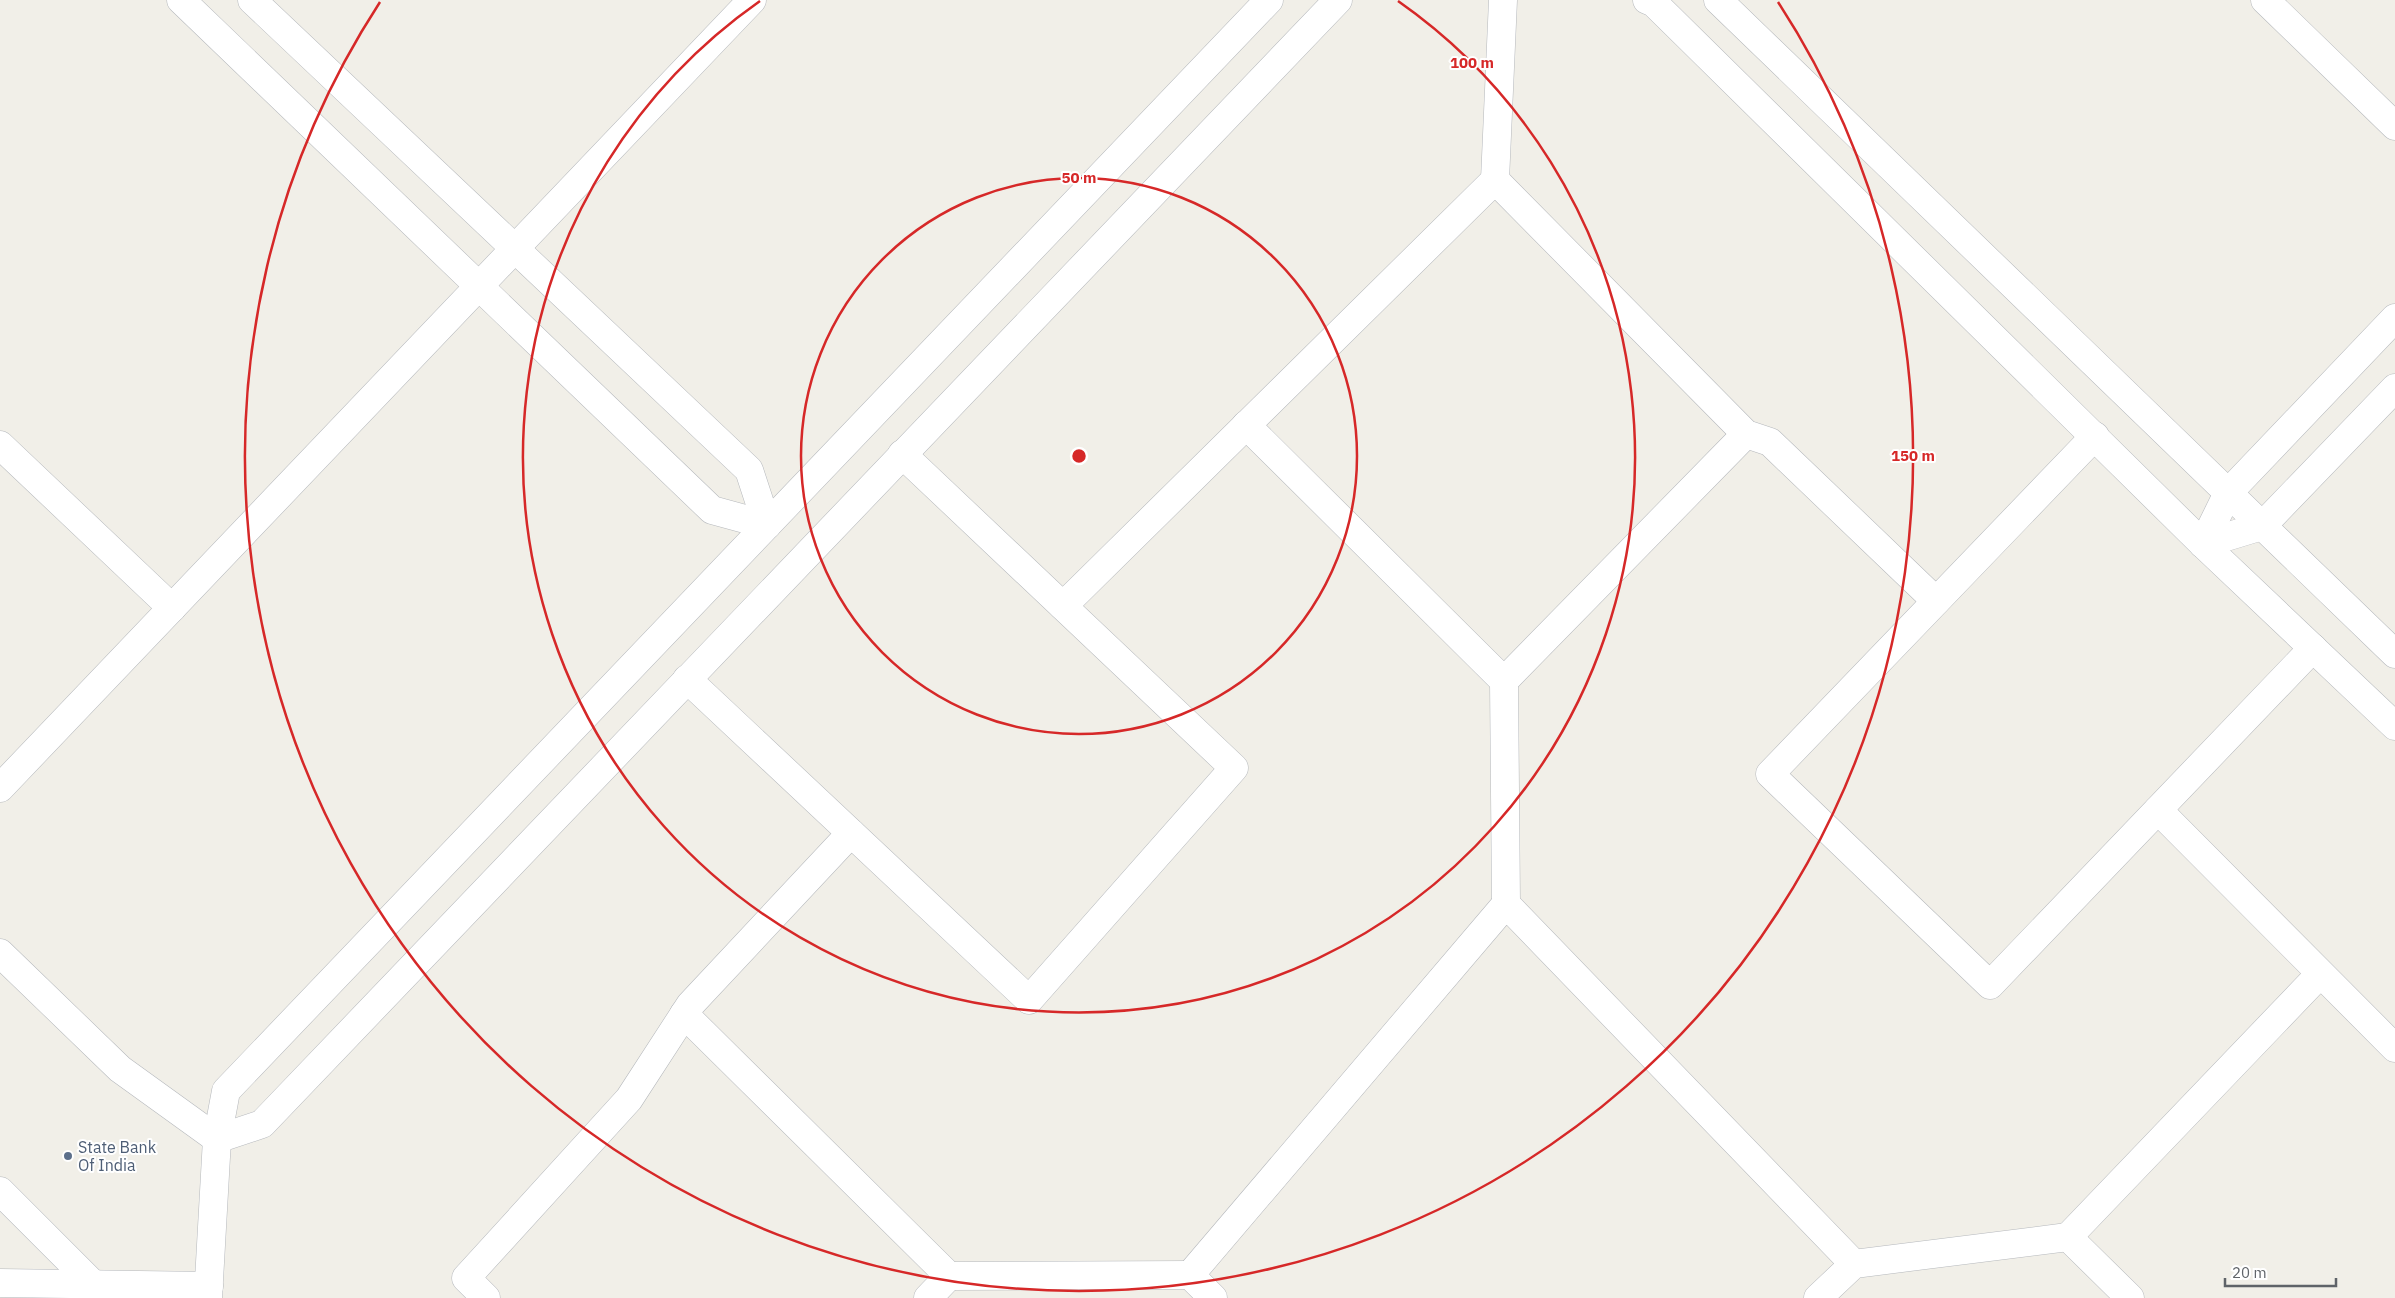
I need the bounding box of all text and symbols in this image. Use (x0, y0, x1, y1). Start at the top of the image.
text: 100 m (1450, 53, 1494, 72)
text: 50 m (1062, 168, 1096, 187)
text: 150 m (1891, 446, 1935, 465)
centre of rings (1070, 447, 1088, 465)
place label: State Bank Of India (78, 1137, 157, 1175)
marker: State Bank Of India (62, 1150, 74, 1162)
scale bar (2225, 1256, 2336, 1288)
text: 20 m (2232, 1263, 2267, 1282)

